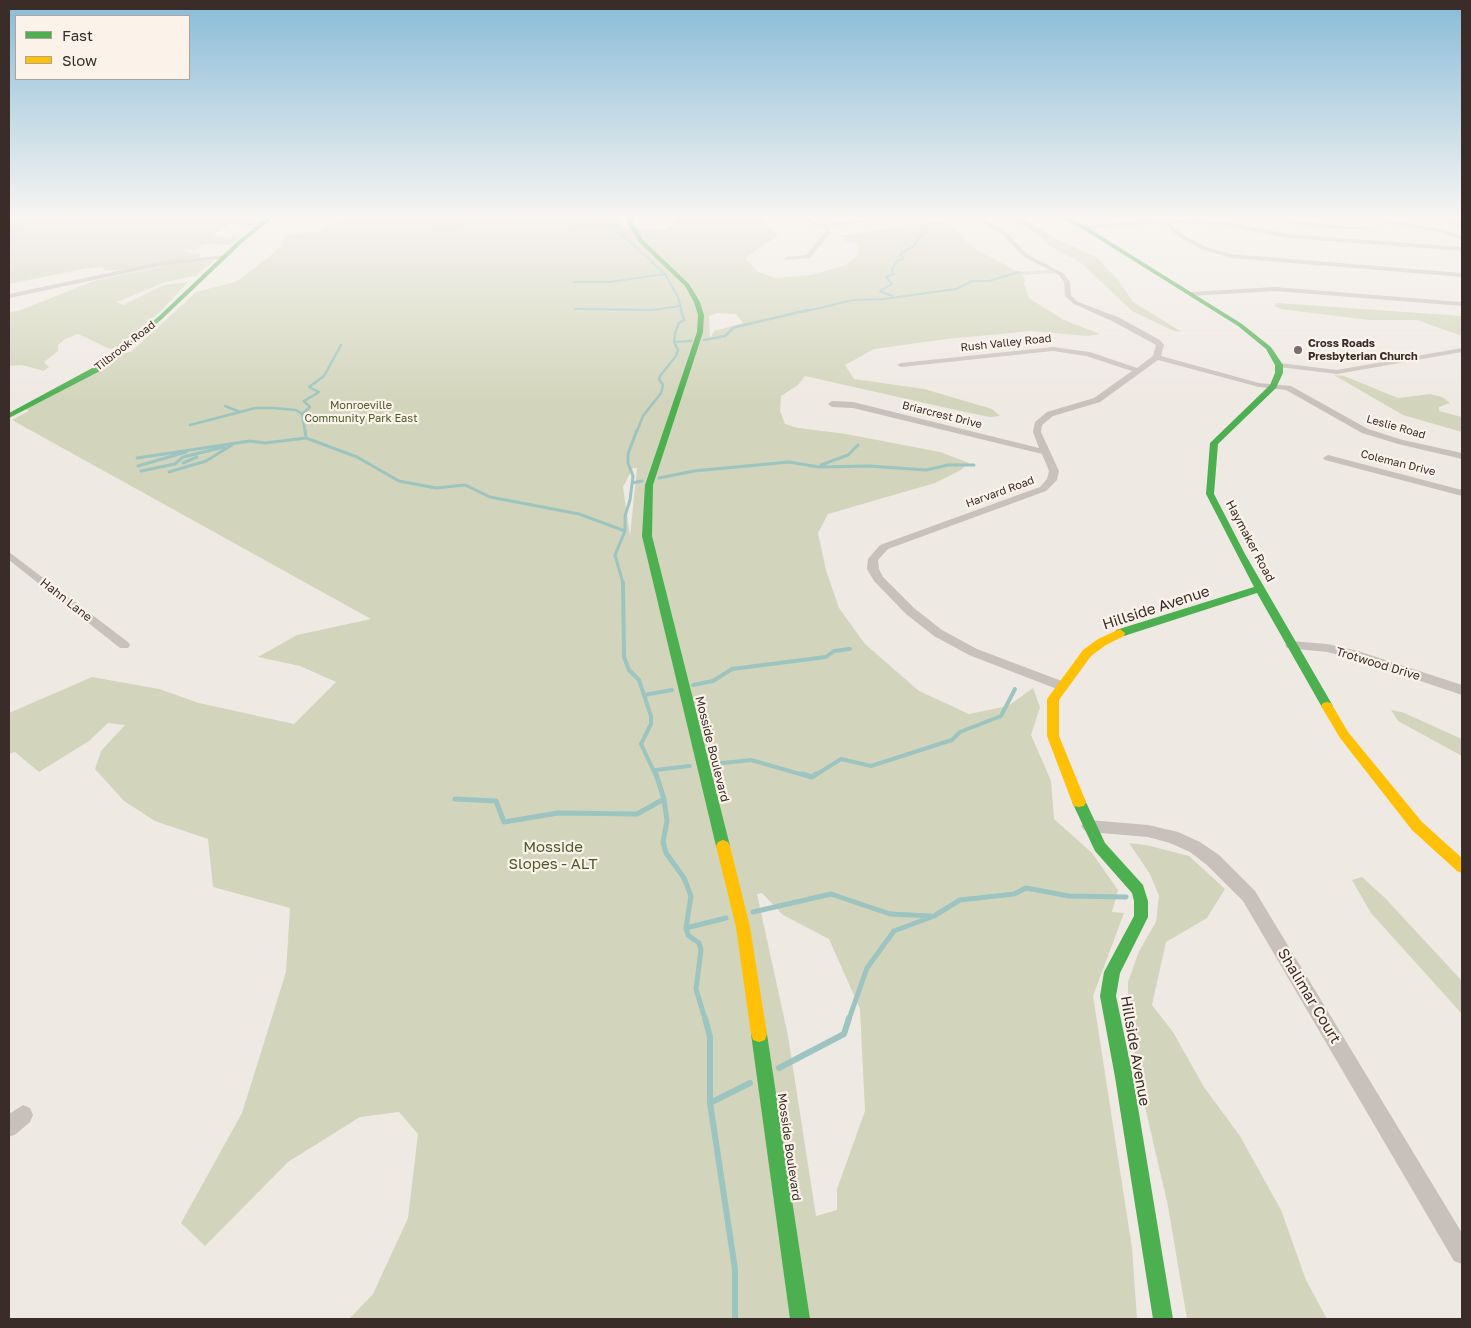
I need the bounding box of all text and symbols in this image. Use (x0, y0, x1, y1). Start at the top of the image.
legend (15, 15, 190, 80)
text: Fast (62, 26, 93, 44)
text: Slow (62, 51, 97, 69)
street label: Tilbrook Road (92, 318, 158, 374)
street label: Rush Valley Road (960, 332, 1052, 354)
place label: Cross Roads Presbyterian Church (1308, 337, 1418, 363)
marker: Cross Roads Presbyterian Church (1292, 344, 1304, 356)
park label: Monroeville Community Park East (304, 399, 418, 425)
street label: Briarcrest Drive (901, 399, 983, 431)
street label: Leslie Road (1365, 412, 1427, 442)
street label: Coleman Drive (1359, 447, 1437, 479)
street label: Harvard Road (964, 474, 1036, 510)
street label: Haymaker Road (1222, 498, 1278, 584)
street label: Hahn Lane (37, 575, 95, 625)
street label: Hillside Avenue (1100, 582, 1212, 634)
street label: Trotwood Drive (1334, 644, 1422, 684)
street label: Mosside Boulevard (692, 694, 732, 804)
park label: Mosside Slopes - ALT (508, 838, 598, 873)
street label: Shalimar Court (1274, 945, 1344, 1047)
street label: Hillside Avenue (1116, 994, 1154, 1108)
street label: Mosside Boulevard (774, 1092, 804, 1202)

